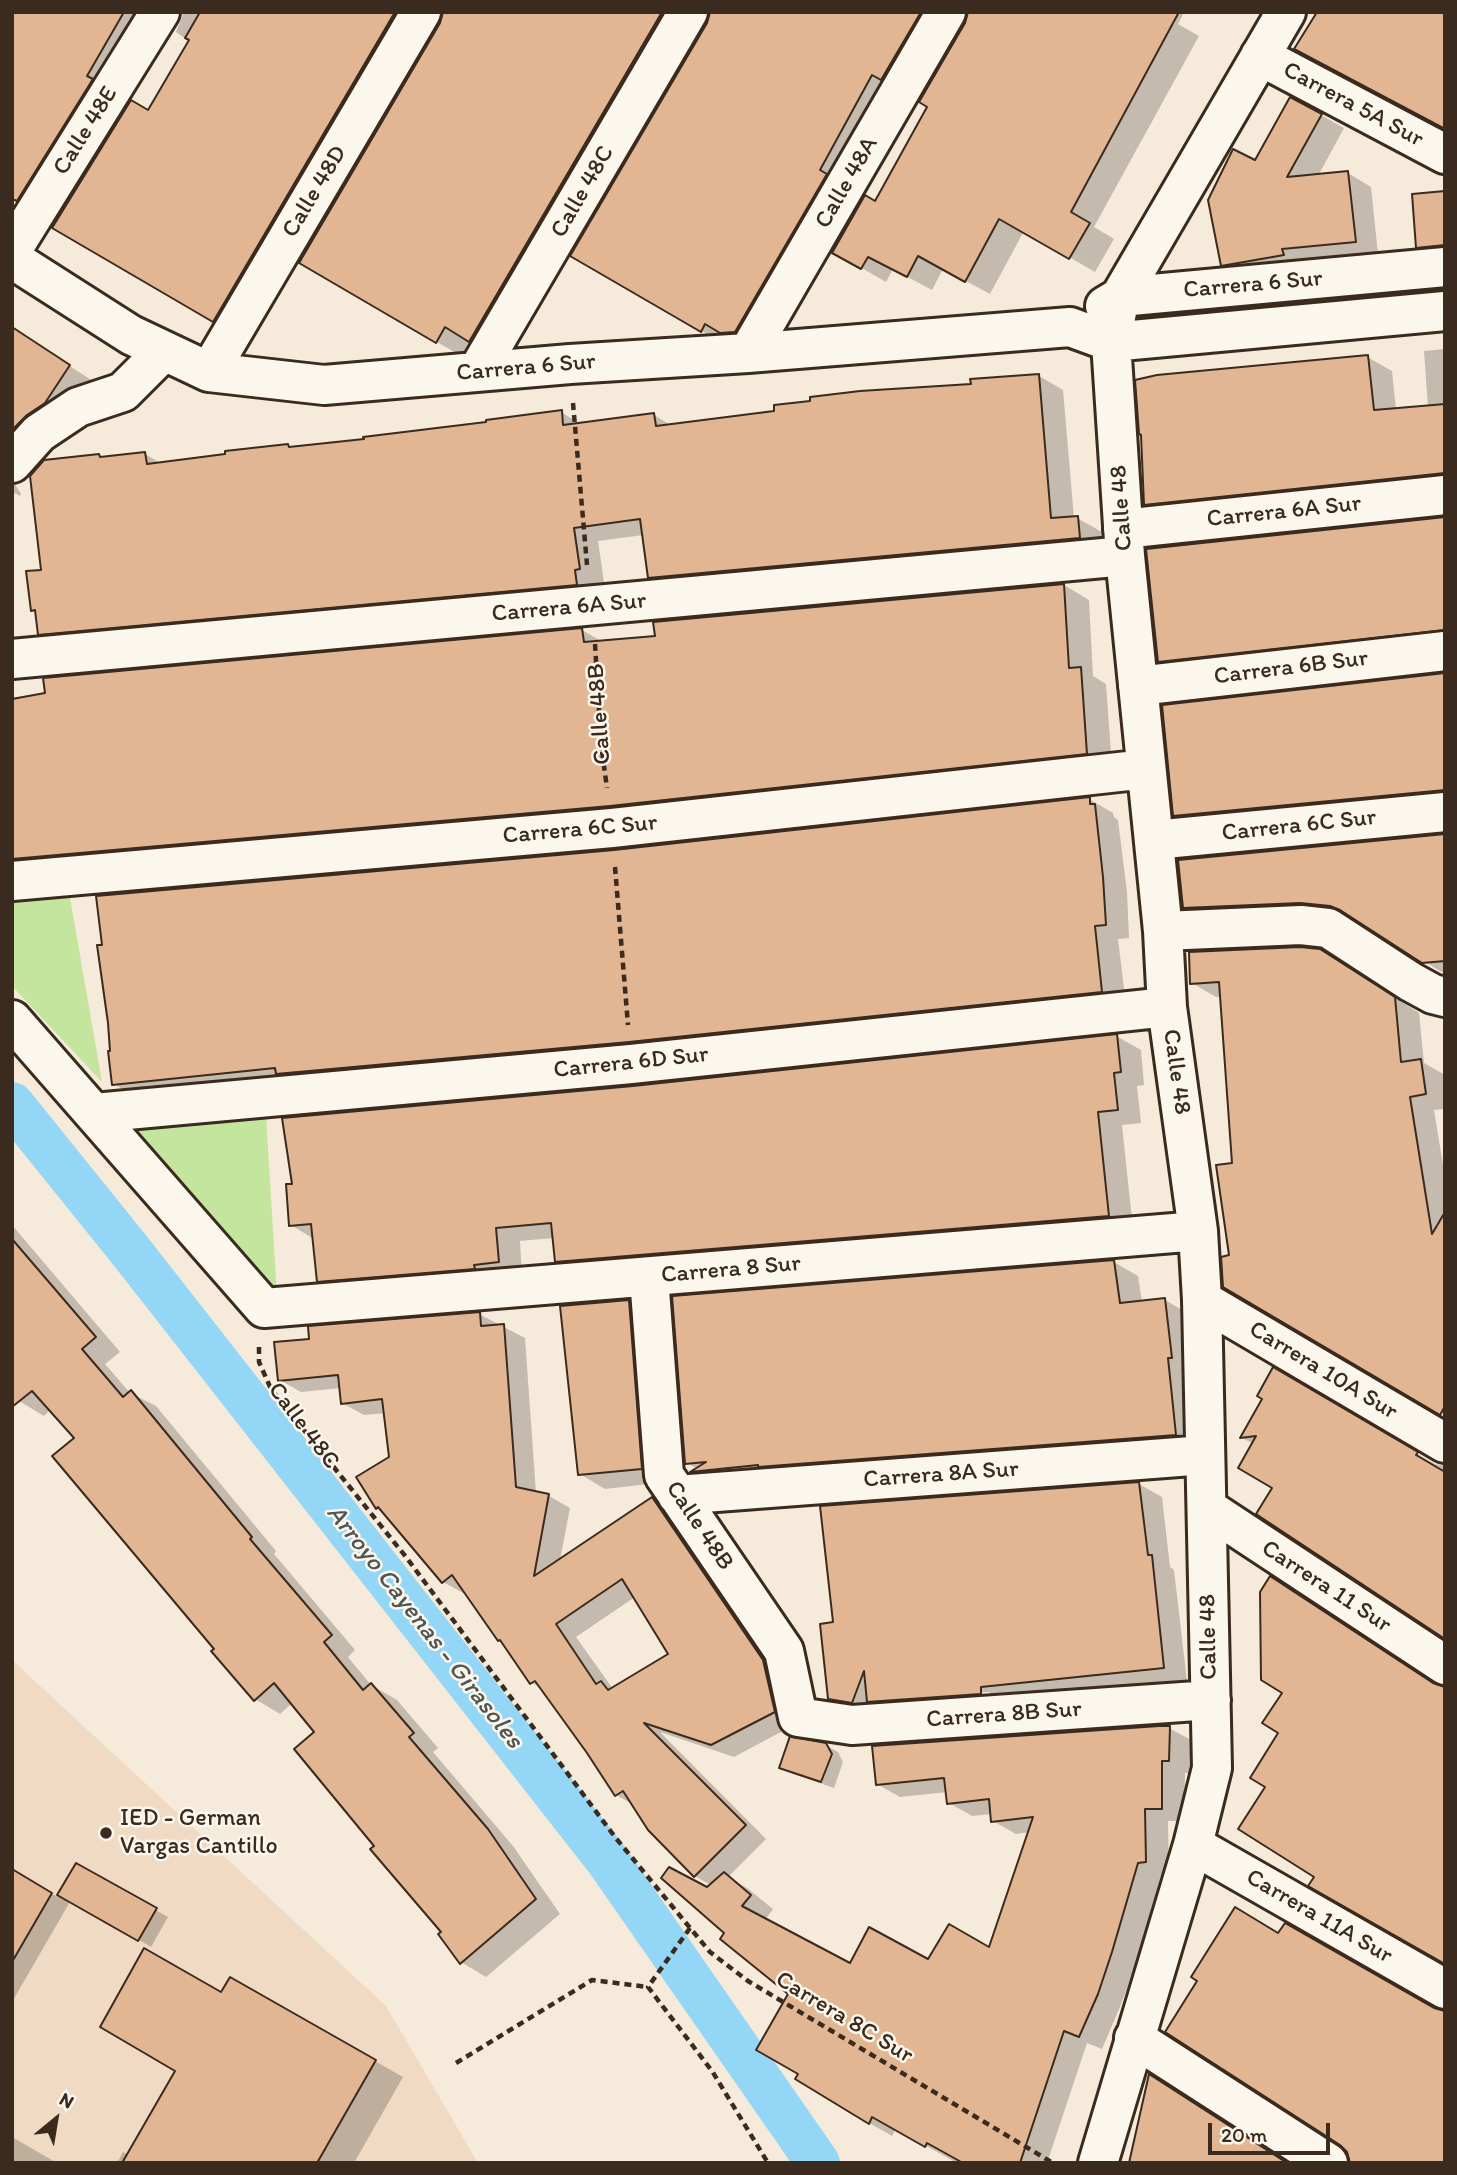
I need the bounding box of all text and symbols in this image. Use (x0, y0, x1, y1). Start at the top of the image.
street label: Carrera 5A Sur (1278, 56, 1428, 154)
street label: Calle 48E (48, 81, 124, 181)
street label: Calle 48A (809, 132, 885, 234)
street label: Calle 48D (276, 141, 354, 243)
street label: Calle 48C (545, 141, 621, 243)
street label: Carrera 6 Sur (1182, 265, 1324, 305)
street label: Carrera 6 Sur (455, 348, 597, 388)
street label: Calle 48 (1105, 464, 1139, 552)
street label: Carrera 6A Sur (1205, 490, 1363, 534)
street label: Carrera 6A Sur (491, 587, 647, 629)
street label: Carrera 6B Sur (1212, 644, 1370, 692)
street label: Calle 48B (582, 662, 618, 766)
street label: Carrera 6C Sur (1220, 804, 1378, 848)
street label: Carrera 6C Sur (501, 809, 659, 851)
street label: Calle 48 (1156, 1027, 1196, 1117)
street label: Carrera 6D Sur (552, 1041, 710, 1085)
street label: Carrera 8 Sur (660, 1250, 802, 1290)
street label: Carrera 10A Sur (1243, 1315, 1403, 1427)
street label: Calle 48C (261, 1377, 345, 1475)
street label: Carrera 8A Sur (862, 1455, 1020, 1495)
street label: Calle 48B (659, 1476, 739, 1576)
water label: Arroyo Cayenas - Girasoles (319, 1499, 529, 1755)
street label: Carrera 11 Sur (1256, 1534, 1396, 1640)
street label: Calle 48 (1194, 1594, 1224, 1680)
street label: Carrera 8B Sur (925, 1695, 1083, 1735)
place label: IED - German Vargas Cantillo (120, 1805, 278, 1861)
marker: IED - German Vargas Cantillo (98, 1825, 114, 1841)
street label: Carrera 11A Sur (1241, 1863, 1397, 1971)
street label: Carrera 8C Sur (770, 1966, 918, 2070)
north arrow (21, 2084, 91, 2154)
text: N (55, 2087, 78, 2114)
scale bar (1212, 2108, 1334, 2152)
text: 20 m (1221, 2122, 1267, 2147)

